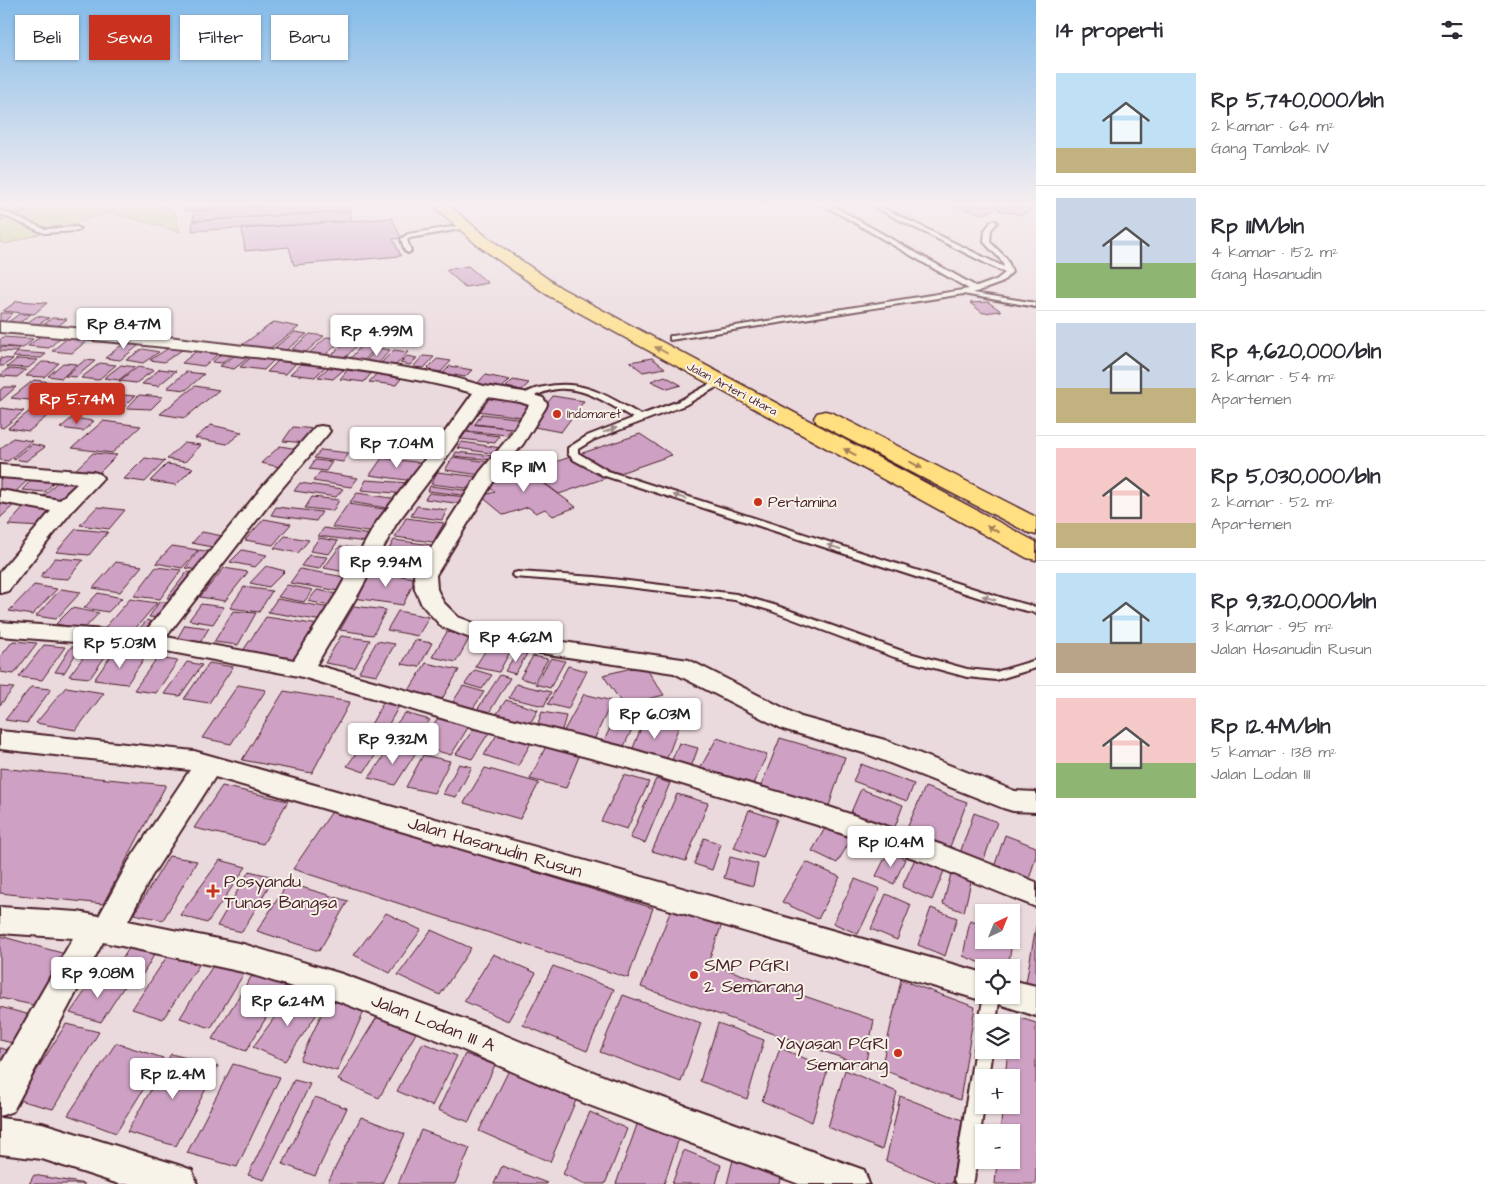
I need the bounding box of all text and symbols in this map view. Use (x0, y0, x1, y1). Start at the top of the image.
chip: Beli (15, 15, 79, 60)
chip: Sewa (89, 15, 170, 60)
chip: Filter (180, 15, 261, 60)
chip: Baru (271, 15, 348, 60)
text: 14 properti (1056, 16, 1163, 45)
icon: filters (1438, 16, 1466, 44)
text: Rp 5,740,000/bln (1211, 86, 1384, 115)
icon: home (1096, 93, 1156, 153)
text: 2 kamar · 64 m² (1211, 115, 1335, 137)
text: Gang Tambak IV (1211, 137, 1329, 159)
text: Rp 11M/bln (1211, 212, 1304, 241)
icon: home (1096, 218, 1156, 278)
text: 4 kamar · 152 m² (1211, 241, 1338, 263)
text: Gang Hasanudin (1211, 263, 1322, 285)
pin: Rp 8.47M (72, 308, 176, 350)
text: Rp 8.47M (87, 313, 161, 335)
pin: Rp 4.99M (325, 314, 429, 357)
text: Rp 4.99M (341, 320, 413, 342)
text: Rp 4,620,000/bln (1211, 337, 1381, 366)
icon: home (1096, 343, 1156, 403)
one-way arrow (654, 346, 667, 355)
street label: Jalan Arteri Utara (684, 358, 780, 420)
text: 2 kamar · 54 m² (1211, 366, 1336, 388)
pin: Rp 5.74M (25, 382, 129, 425)
text: Rp 5.74M (40, 388, 114, 410)
text: Apartemen (1211, 388, 1291, 410)
place label: Indomaret (567, 406, 621, 423)
marker: Indomaret (551, 408, 563, 420)
pin: Rp 7.04M (345, 426, 449, 469)
one-way arrow (602, 426, 617, 433)
text: Rp 7.04M (360, 432, 434, 454)
one-way arrow (843, 448, 857, 456)
pin: Rp 11M (483, 450, 565, 493)
text: Rp 11M (502, 456, 546, 478)
one-way arrow (909, 461, 923, 469)
text: Rp 5,030,000/bln (1211, 462, 1380, 491)
icon: home (1096, 468, 1156, 528)
text: 2 kamar · 52 m² (1211, 491, 1334, 513)
place label: Pertamina (768, 492, 837, 513)
one-way arrow (672, 493, 687, 501)
marker: Pertamina (752, 496, 764, 508)
text: Apartemen (1211, 513, 1291, 535)
one-way arrow (986, 525, 1000, 533)
one-way arrow (827, 543, 842, 551)
pin: Rp 9.94M (334, 546, 438, 588)
text: Rp 9.94M (350, 551, 422, 573)
text: Rp 9,320,000/bln (1211, 587, 1376, 616)
one-way arrow (981, 593, 996, 601)
icon: home (1096, 593, 1156, 653)
text: 3 kamar · 95 m² (1211, 616, 1333, 638)
pin: Rp 4.62M (464, 620, 568, 663)
pin: Rp 5.03M (68, 626, 172, 669)
text: Rp 4.62M (480, 626, 552, 648)
text: Rp 5.03M (84, 632, 156, 654)
text: Jalan Hasanudin Rusun (1211, 638, 1372, 660)
pin: Rp 6.03M (603, 698, 707, 740)
text: Rp 6.03M (620, 703, 690, 725)
text: Rp 12.4M/bln (1211, 712, 1331, 741)
icon: home (1096, 718, 1156, 778)
pin: Rp 9.32M (341, 722, 445, 765)
text: Rp 9.32M (359, 728, 427, 750)
text: 5 kamar · 138 m² (1211, 741, 1337, 763)
text: Jalan Lodan III (1211, 763, 1311, 785)
street label: Jalan Hasanudin Rusun (405, 810, 585, 884)
pin: Rp 10.4M (839, 826, 943, 868)
text: Rp 10.4M (858, 831, 924, 853)
place label: Posyandu Tunas Bangsa (224, 869, 337, 916)
marker: Posyandu Tunas Bangsa (206, 884, 220, 898)
north arrow (975, 904, 1020, 949)
map controls (975, 904, 1020, 1169)
place label: SMP PGRI 2 Semarang (704, 953, 803, 1000)
pin: Rp 9.08M (46, 956, 150, 999)
button: locate (975, 959, 1020, 1004)
text: Rp 9.08M (62, 962, 134, 984)
marker: SMP PGRI 2 Semarang (688, 969, 700, 981)
pin: Rp 6.24M (236, 984, 340, 1027)
street label: Jalan Lodan III A (367, 988, 499, 1058)
text: Rp 6.24M (252, 990, 324, 1012)
button: layers (975, 1014, 1020, 1059)
place label: Yayasan PGRI Semarang (776, 1031, 888, 1078)
marker: Yayasan PGRI Semarang (892, 1047, 904, 1059)
pin: Rp 12.4M (121, 1058, 225, 1100)
text: Rp 12.4M (141, 1063, 205, 1085)
button: + (975, 1069, 1020, 1114)
button: − (975, 1124, 1020, 1169)

